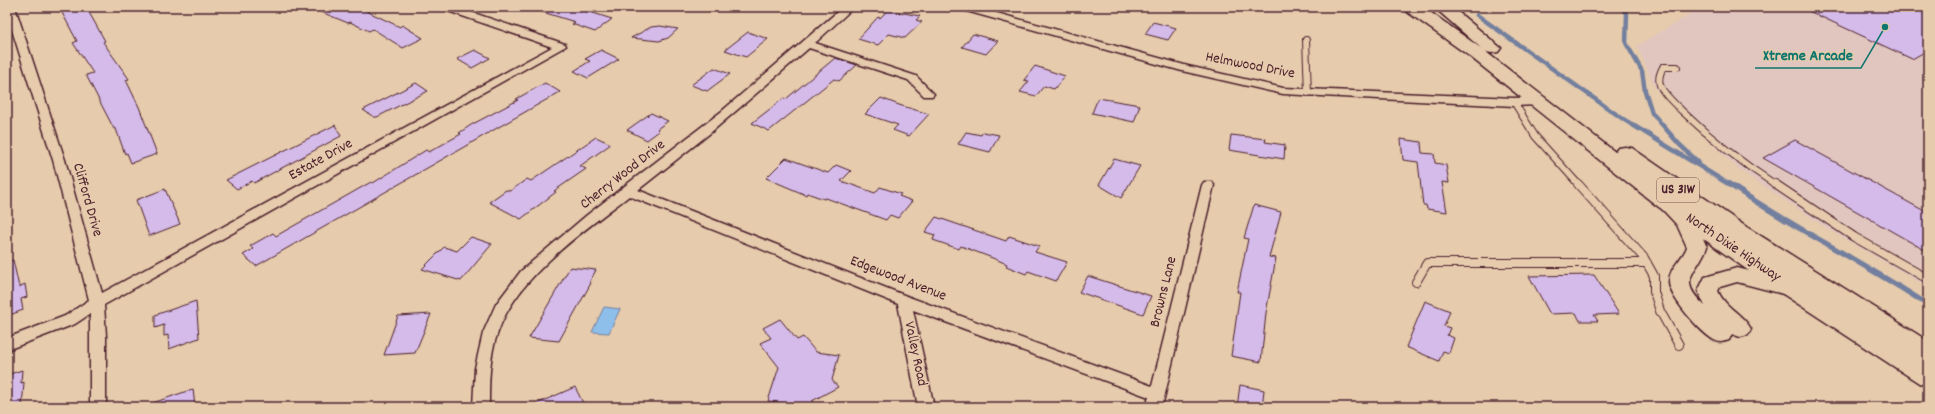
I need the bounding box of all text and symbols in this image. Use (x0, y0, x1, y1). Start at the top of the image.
callout: Xtreme Arcade (1755, 40, 1861, 68)
text: Xtreme Arcade (1763, 45, 1853, 68)
street label: Helmwood Drive (1203, 47, 1297, 86)
street label: Estate Drive (285, 133, 357, 187)
street label: Cherry Wood Drive (576, 134, 671, 215)
street label: Clifford Drive (66, 161, 108, 240)
road number: US 31W (1657, 178, 1699, 202)
street label: North Dixie Highway (1681, 208, 1786, 289)
street label: Edgewood Avenue (847, 251, 950, 308)
street label: Browns Lane (1145, 254, 1184, 330)
street label: Valley Road (897, 320, 933, 388)

